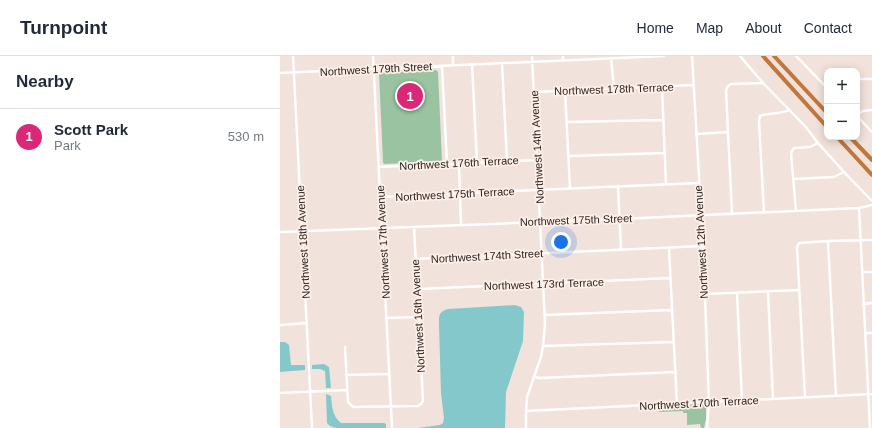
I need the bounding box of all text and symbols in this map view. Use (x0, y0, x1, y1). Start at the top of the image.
text: Turnpoint (20, 17, 107, 38)
text: Home (637, 20, 674, 36)
text: Map (696, 20, 723, 36)
text: About (745, 20, 782, 36)
text: Contact (804, 20, 852, 36)
street label: Northwest 179th Street (320, 60, 432, 78)
map controls (824, 68, 860, 140)
button: + (824, 68, 860, 104)
text: Nearby (16, 72, 74, 91)
pin: 1 (397, 81, 423, 111)
street label: Northwest 178th Terrace (554, 81, 674, 97)
street label: Northwest 14th Avenue (528, 90, 546, 204)
button: − (824, 104, 860, 140)
text: Scott Park (54, 121, 128, 138)
text: 1 (25, 129, 33, 144)
text: 530 m (228, 129, 264, 144)
text: Park (54, 138, 81, 153)
street label: Northwest 176th Terrace (399, 154, 519, 172)
street label: Northwest 18th Avenue (294, 185, 312, 299)
street label: Northwest 17th Avenue (374, 185, 392, 299)
street label: Northwest 175th Terrace (395, 185, 515, 203)
street label: Northwest 12th Avenue (692, 185, 710, 299)
street label: Northwest 175th Street (520, 212, 632, 228)
your location (551, 232, 571, 252)
street label: Northwest 174th Street (431, 247, 543, 265)
street label: Northwest 16th Avenue (409, 259, 427, 373)
street label: Northwest 173rd Terrace (484, 276, 604, 292)
street label: Northwest 170th Terrace (639, 394, 759, 412)

